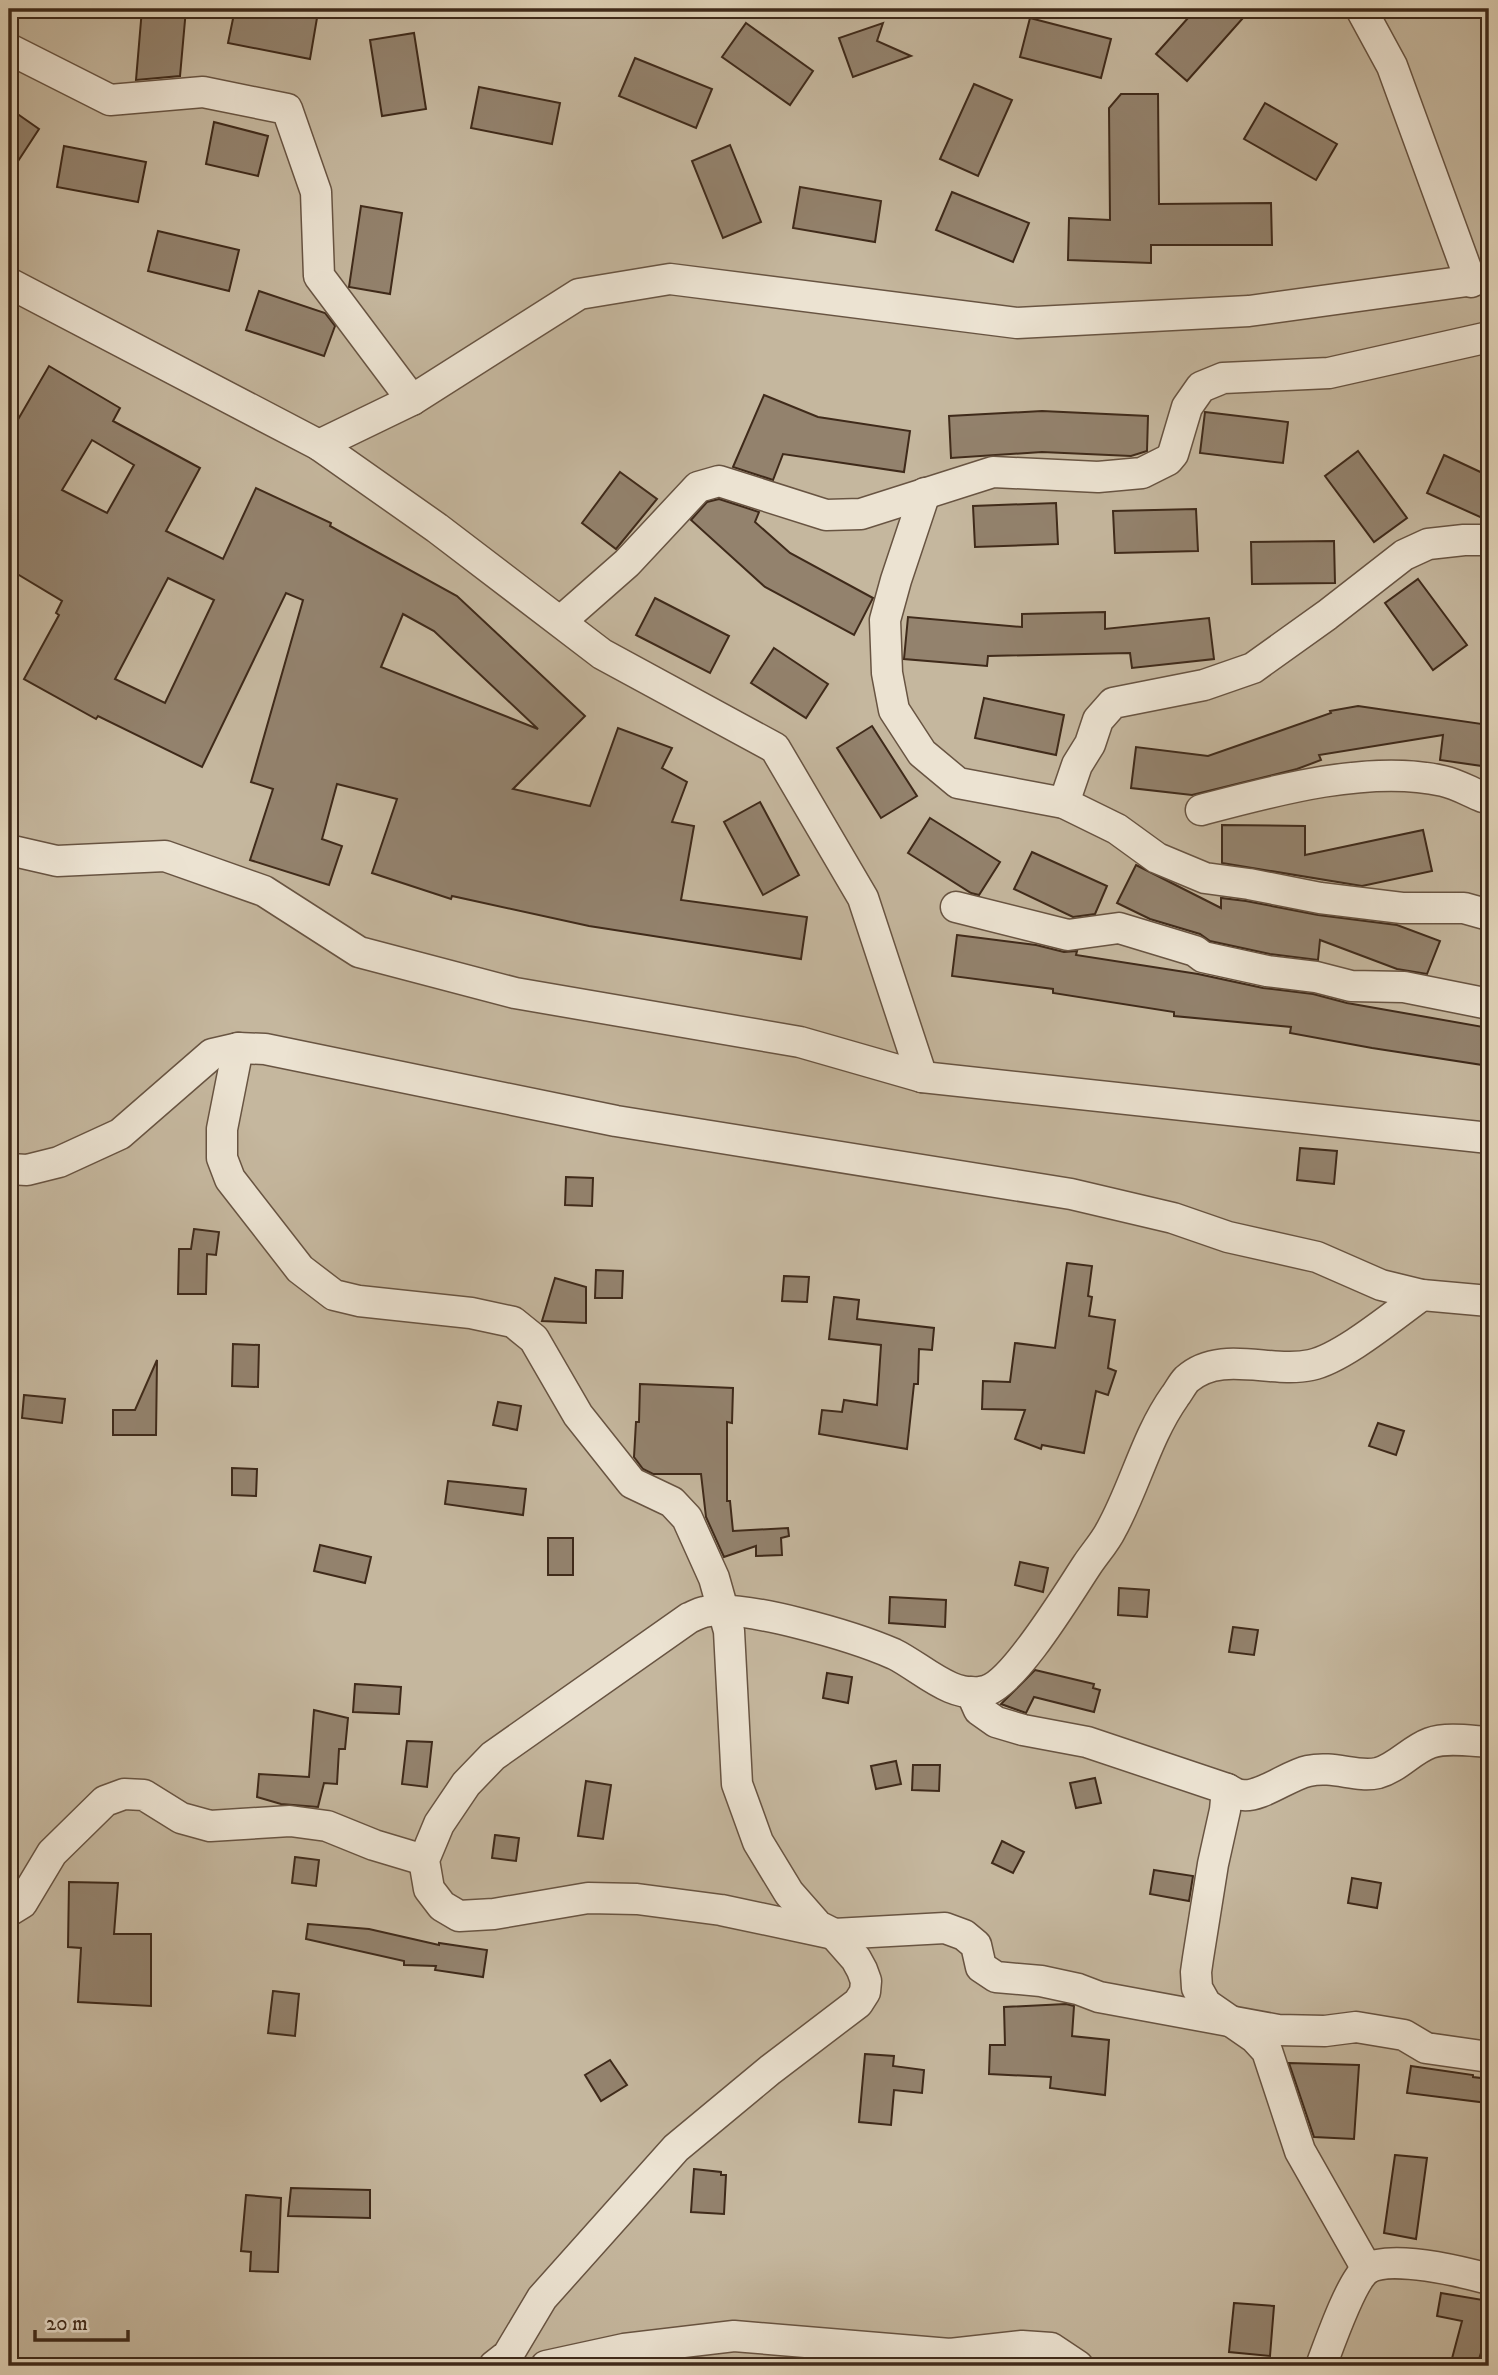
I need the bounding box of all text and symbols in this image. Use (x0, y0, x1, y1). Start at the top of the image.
scale bar (35, 2298, 128, 2342)
text: 20 m (46, 2311, 88, 2337)

